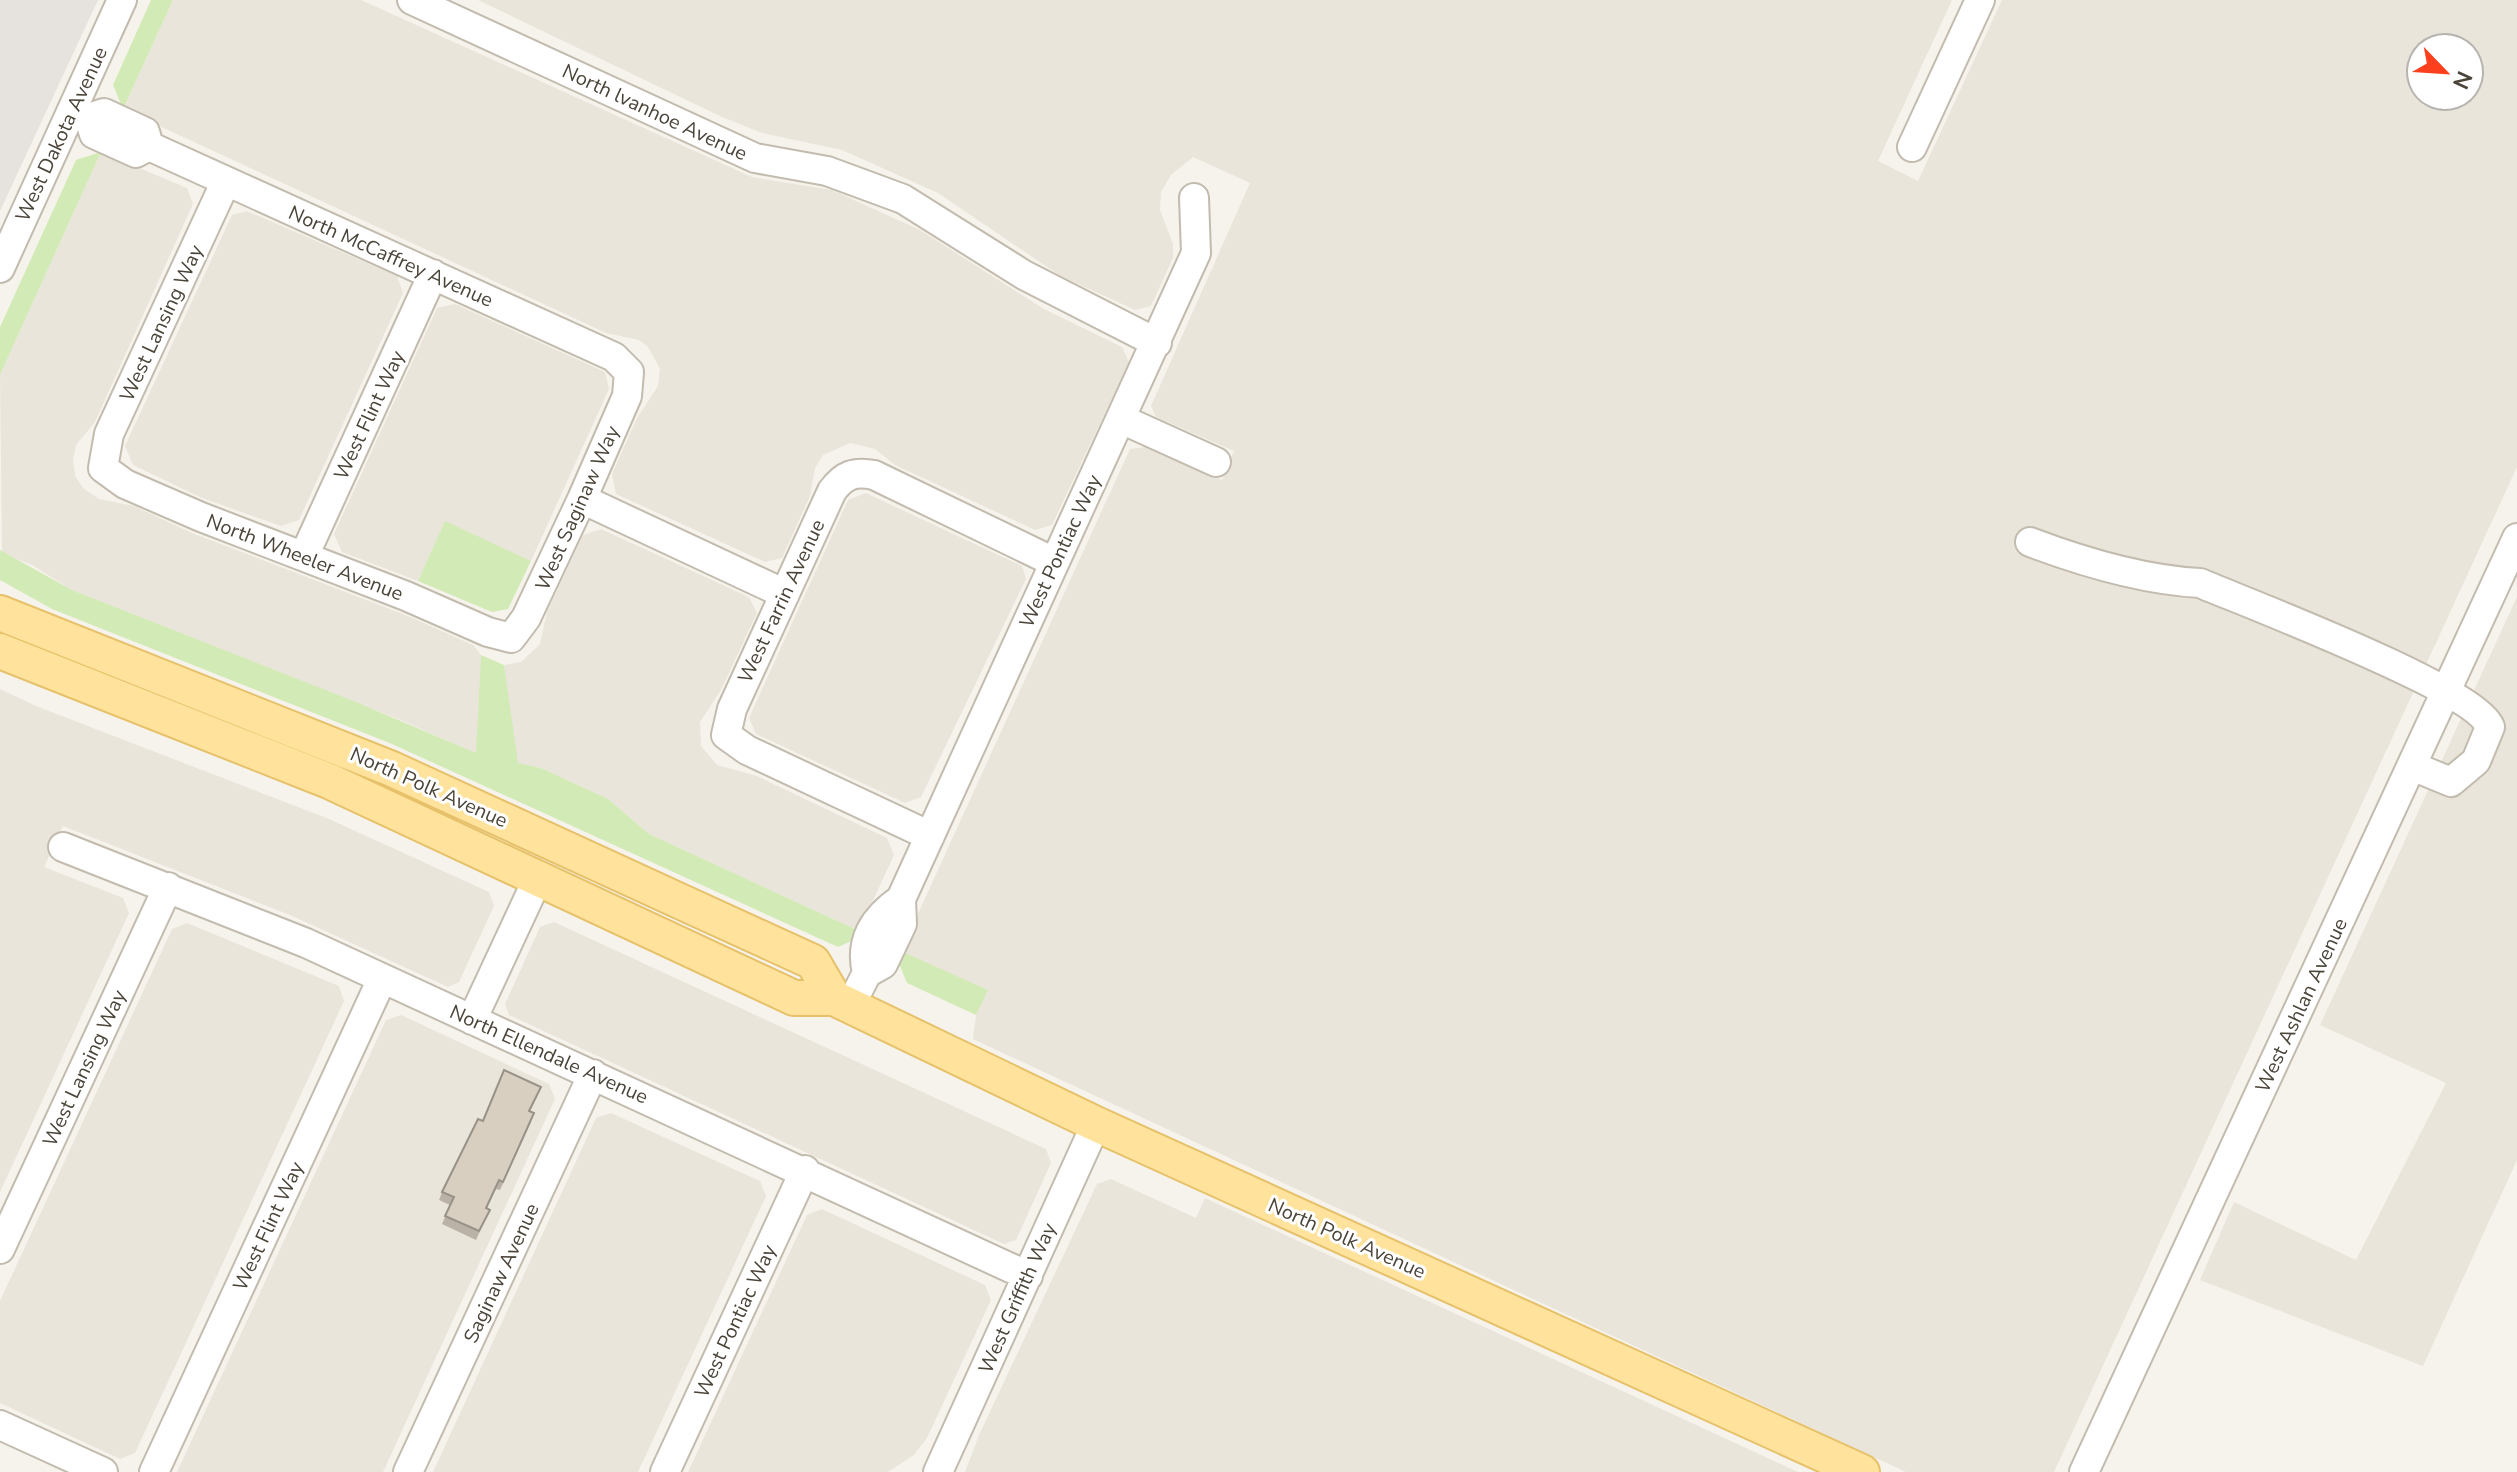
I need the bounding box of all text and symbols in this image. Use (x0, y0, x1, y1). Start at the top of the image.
north arrow (2405, 32, 2485, 112)
street label: West Dakota Avenue (9, 42, 114, 226)
street label: North lvanhoe Avenue (558, 58, 752, 167)
text: N (2445, 66, 2479, 94)
street label: North McCaffrey Avenue (284, 199, 497, 314)
street label: West Lansing Way (113, 240, 210, 406)
street label: West Flint Way (328, 345, 412, 484)
street label: West Saginaw Way (529, 421, 626, 595)
street label: West Pontiac Way (1013, 470, 1108, 632)
street label: North Wheeler Avenue (203, 507, 407, 607)
street label: West Farrin Avenue (732, 515, 831, 688)
street label: North Polk Avenue (346, 741, 512, 834)
street label: West Ashlan Avenue (2249, 914, 2354, 1097)
street label: West Lansing Way (36, 985, 133, 1151)
street label: North Ellendale Avenue (445, 999, 652, 1110)
street label: West Flint Way (227, 1156, 311, 1295)
street label: North Polk Avenue (1264, 1192, 1430, 1285)
street label: Saginaw Avenue (457, 1199, 546, 1347)
street label: West Griffith Way (972, 1218, 1063, 1378)
street label: West Pontiac Way (688, 1240, 783, 1402)

